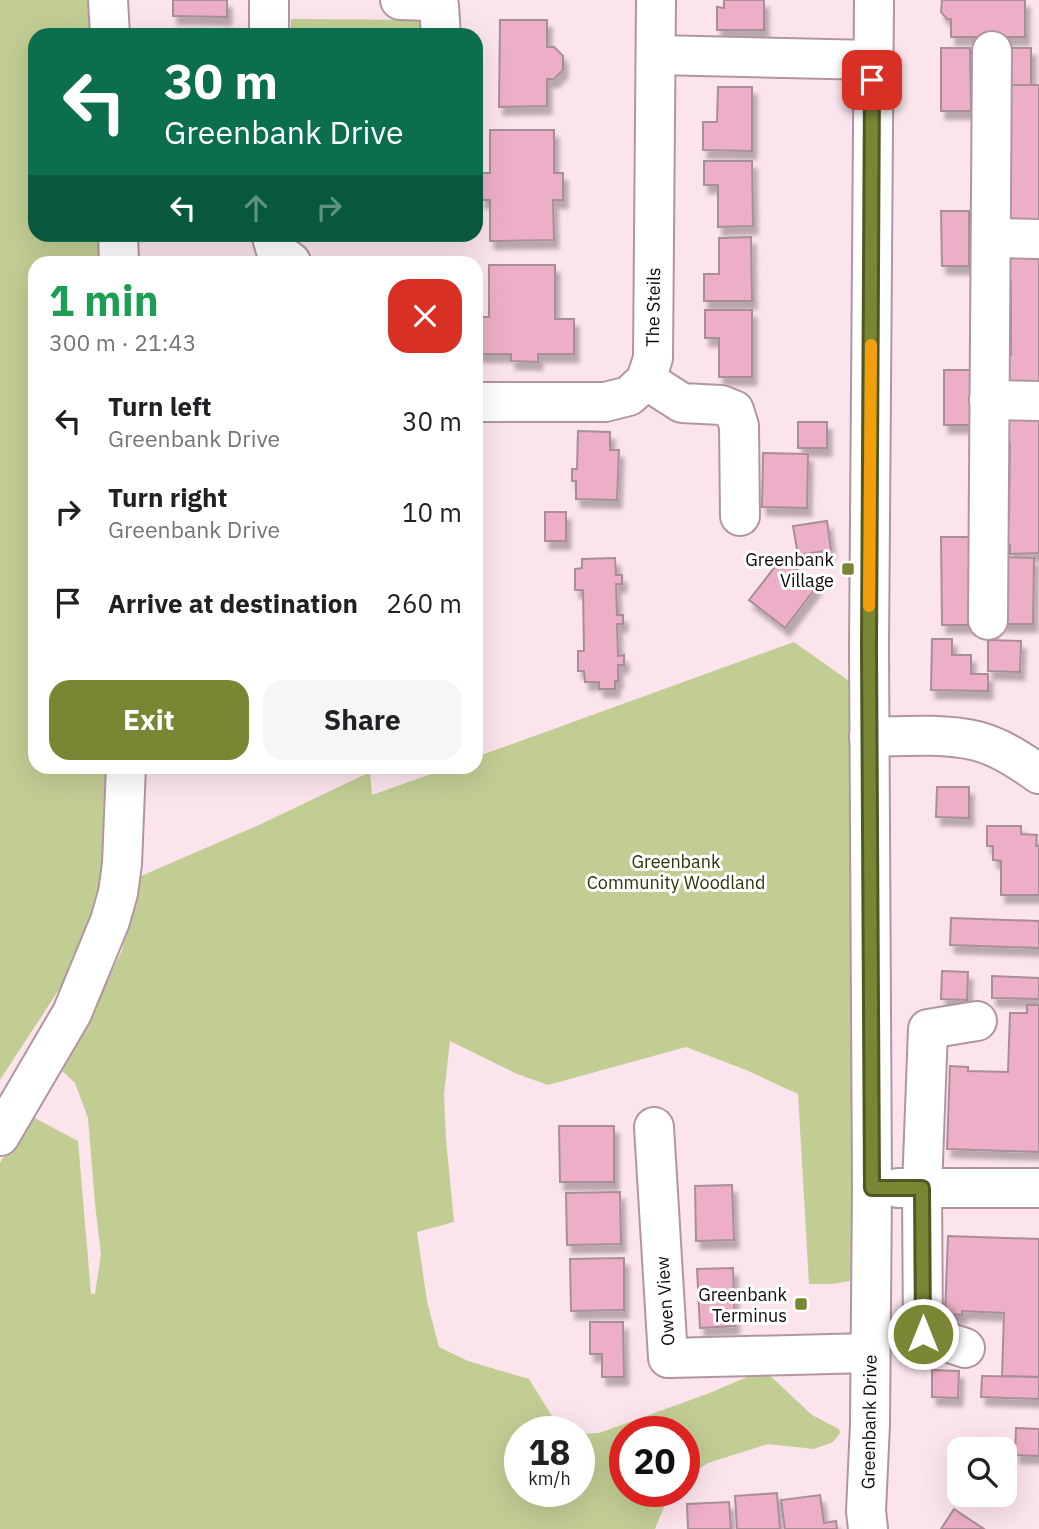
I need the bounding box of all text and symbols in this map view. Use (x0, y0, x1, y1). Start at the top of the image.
text: 30 m (164, 49, 278, 112)
pin (842, 50, 902, 110)
icon: left (49, 56, 140, 147)
icon: arrive (853, 61, 891, 99)
text: Greenbank Drive (164, 111, 404, 153)
icon: left (164, 189, 202, 227)
icon: ahead (237, 189, 275, 227)
icon: right (310, 189, 348, 227)
street label: The Steils (641, 267, 665, 347)
text: 1 min (49, 273, 159, 328)
button: close (388, 279, 462, 353)
text: 300 m · 21:43 (49, 327, 196, 357)
text: Turn left (108, 389, 211, 423)
icon: left (49, 402, 87, 440)
text: 30 m (402, 404, 462, 438)
text: Greenbank Drive (108, 423, 280, 453)
text: Turn right (108, 480, 227, 514)
icon: right (49, 493, 87, 531)
text: 10 m (402, 495, 462, 529)
text: Greenbank Drive (108, 514, 280, 544)
place label: Greenbank Village (745, 548, 835, 592)
marker: Greenbank Village (840, 561, 856, 577)
icon: arrive (49, 584, 87, 622)
text: Arrive at destination (108, 586, 358, 620)
text: 260 m (386, 586, 462, 620)
button: Exit (49, 680, 249, 760)
button: Share (263, 680, 462, 760)
park label: Greenbank Community Woodland (587, 850, 765, 894)
street label: Owen View (650, 1255, 680, 1347)
place label: Greenbank Terminus (698, 1283, 788, 1327)
marker: Greenbank Terminus (793, 1296, 809, 1312)
position arrow (886, 1297, 960, 1371)
street label: Greenbank Drive (856, 1354, 882, 1490)
speed limit sign: 20 (609, 1416, 700, 1507)
text: 18 (528, 1429, 571, 1475)
map controls (947, 1437, 1017, 1507)
button: search (947, 1437, 1017, 1507)
text: km/h (528, 1467, 571, 1490)

